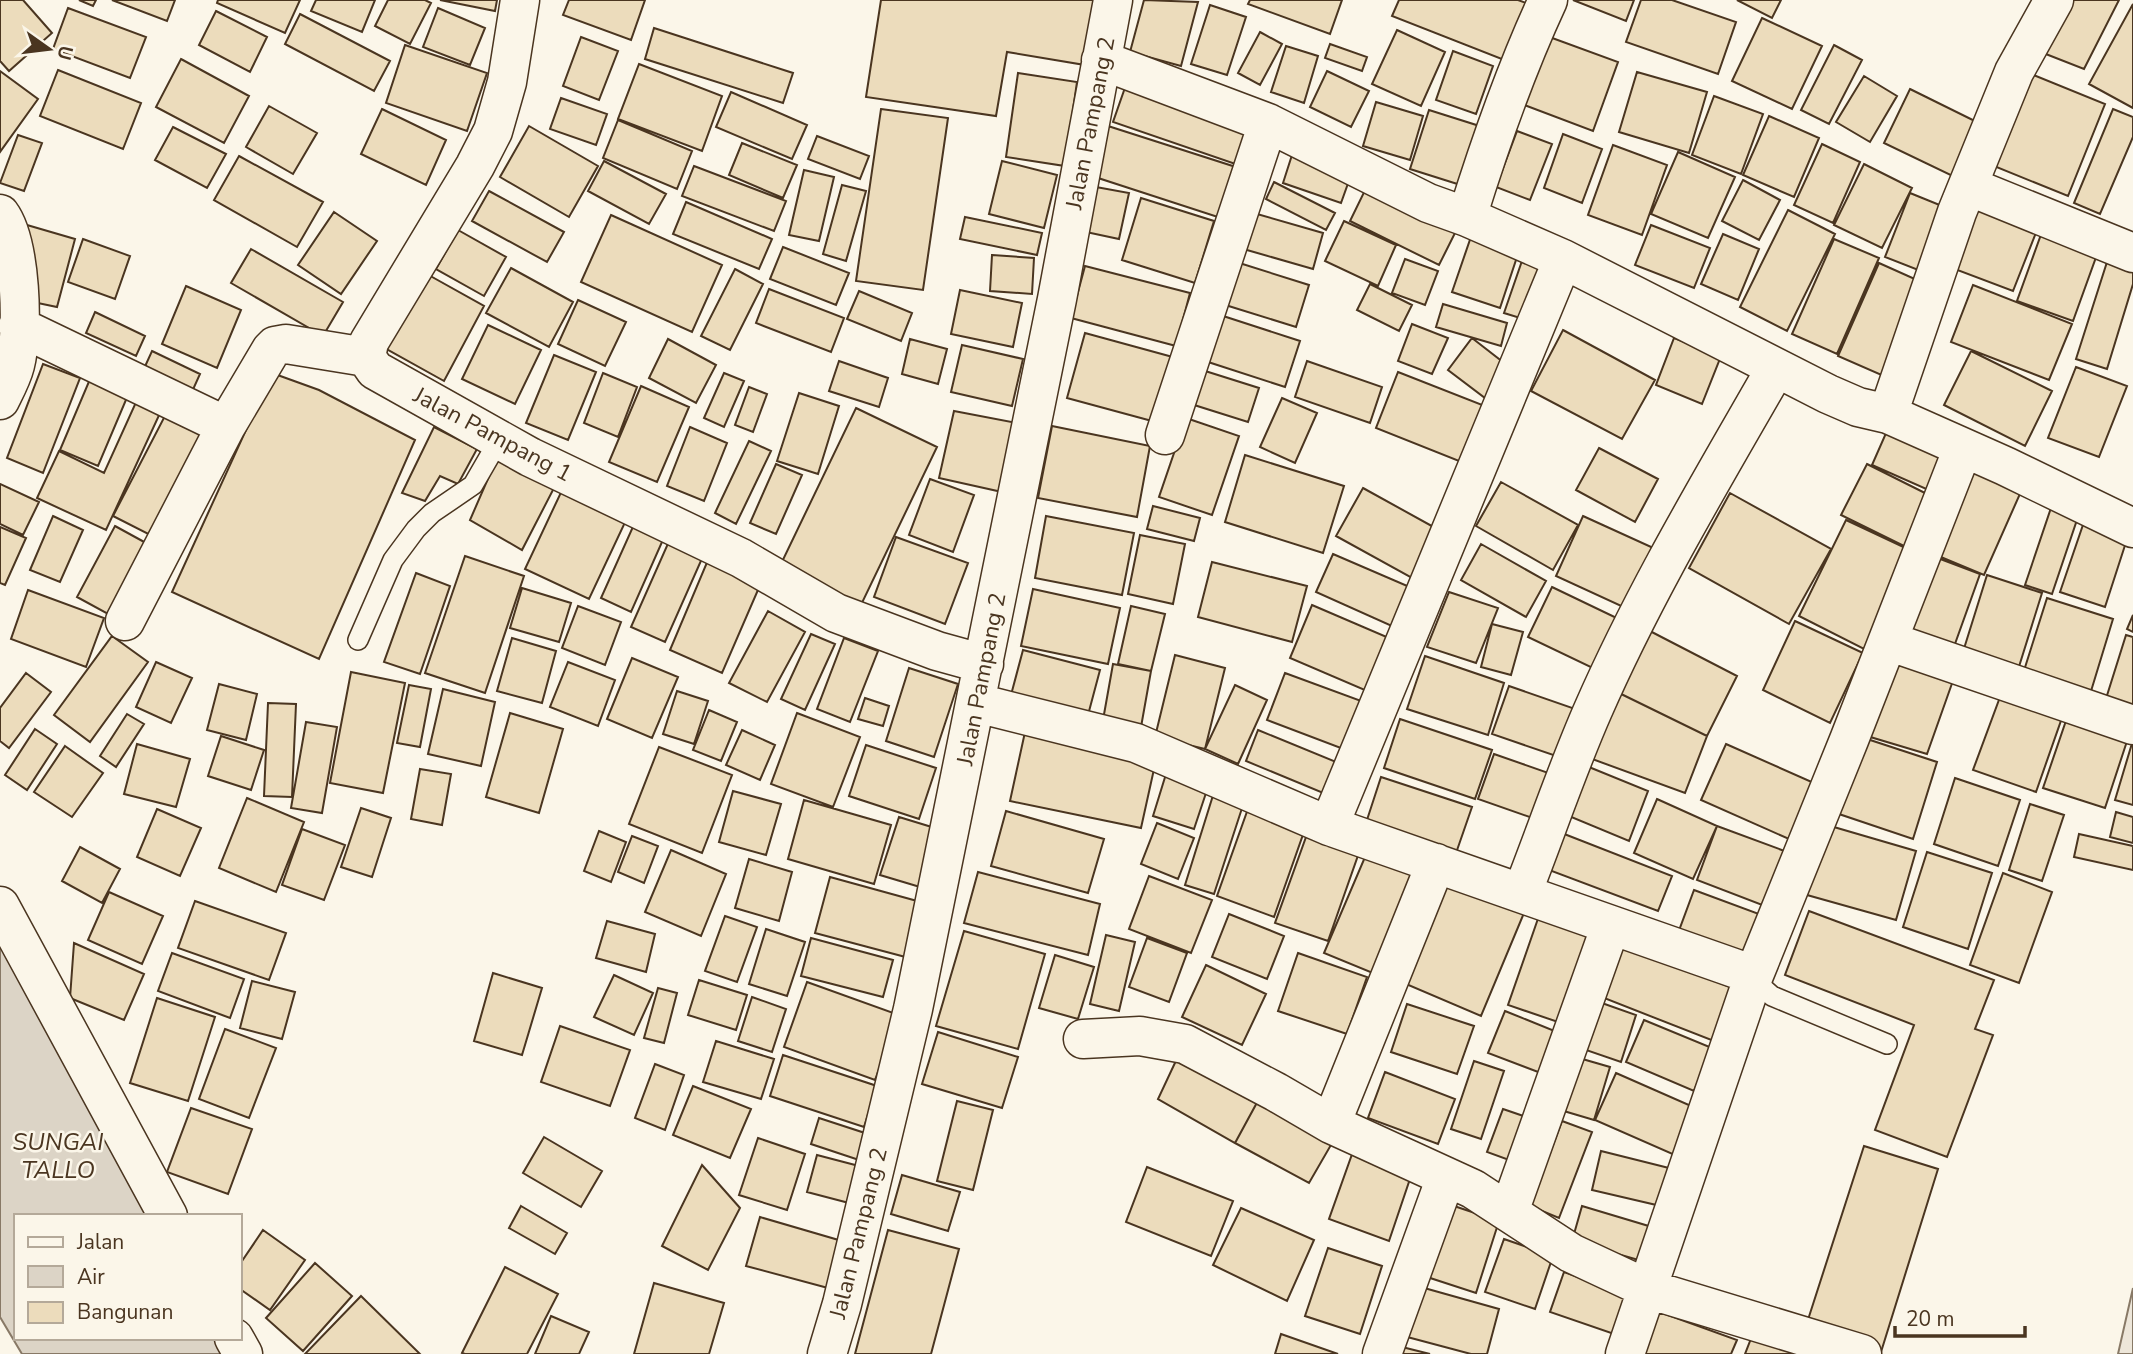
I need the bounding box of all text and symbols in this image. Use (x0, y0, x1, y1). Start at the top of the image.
north arrow (14, 14, 84, 84)
street label: Jalan Pampang 2 (1058, 34, 1122, 213)
text: U (50, 43, 79, 63)
street label: Jalan Pampang 1 (407, 379, 577, 489)
street label: Jalan Pampang 2 (949, 590, 1013, 769)
water label: SUNGAI TALLO (12, 1126, 104, 1186)
street label: Jalan Pampang 2 (822, 1144, 895, 1323)
legend (14, 1214, 242, 1340)
text: Jalan (76, 1228, 124, 1256)
text: Air (77, 1263, 105, 1291)
scale bar (1895, 1294, 2024, 1338)
text: Bangunan (77, 1298, 173, 1326)
text: 20 m (1906, 1305, 1955, 1333)

